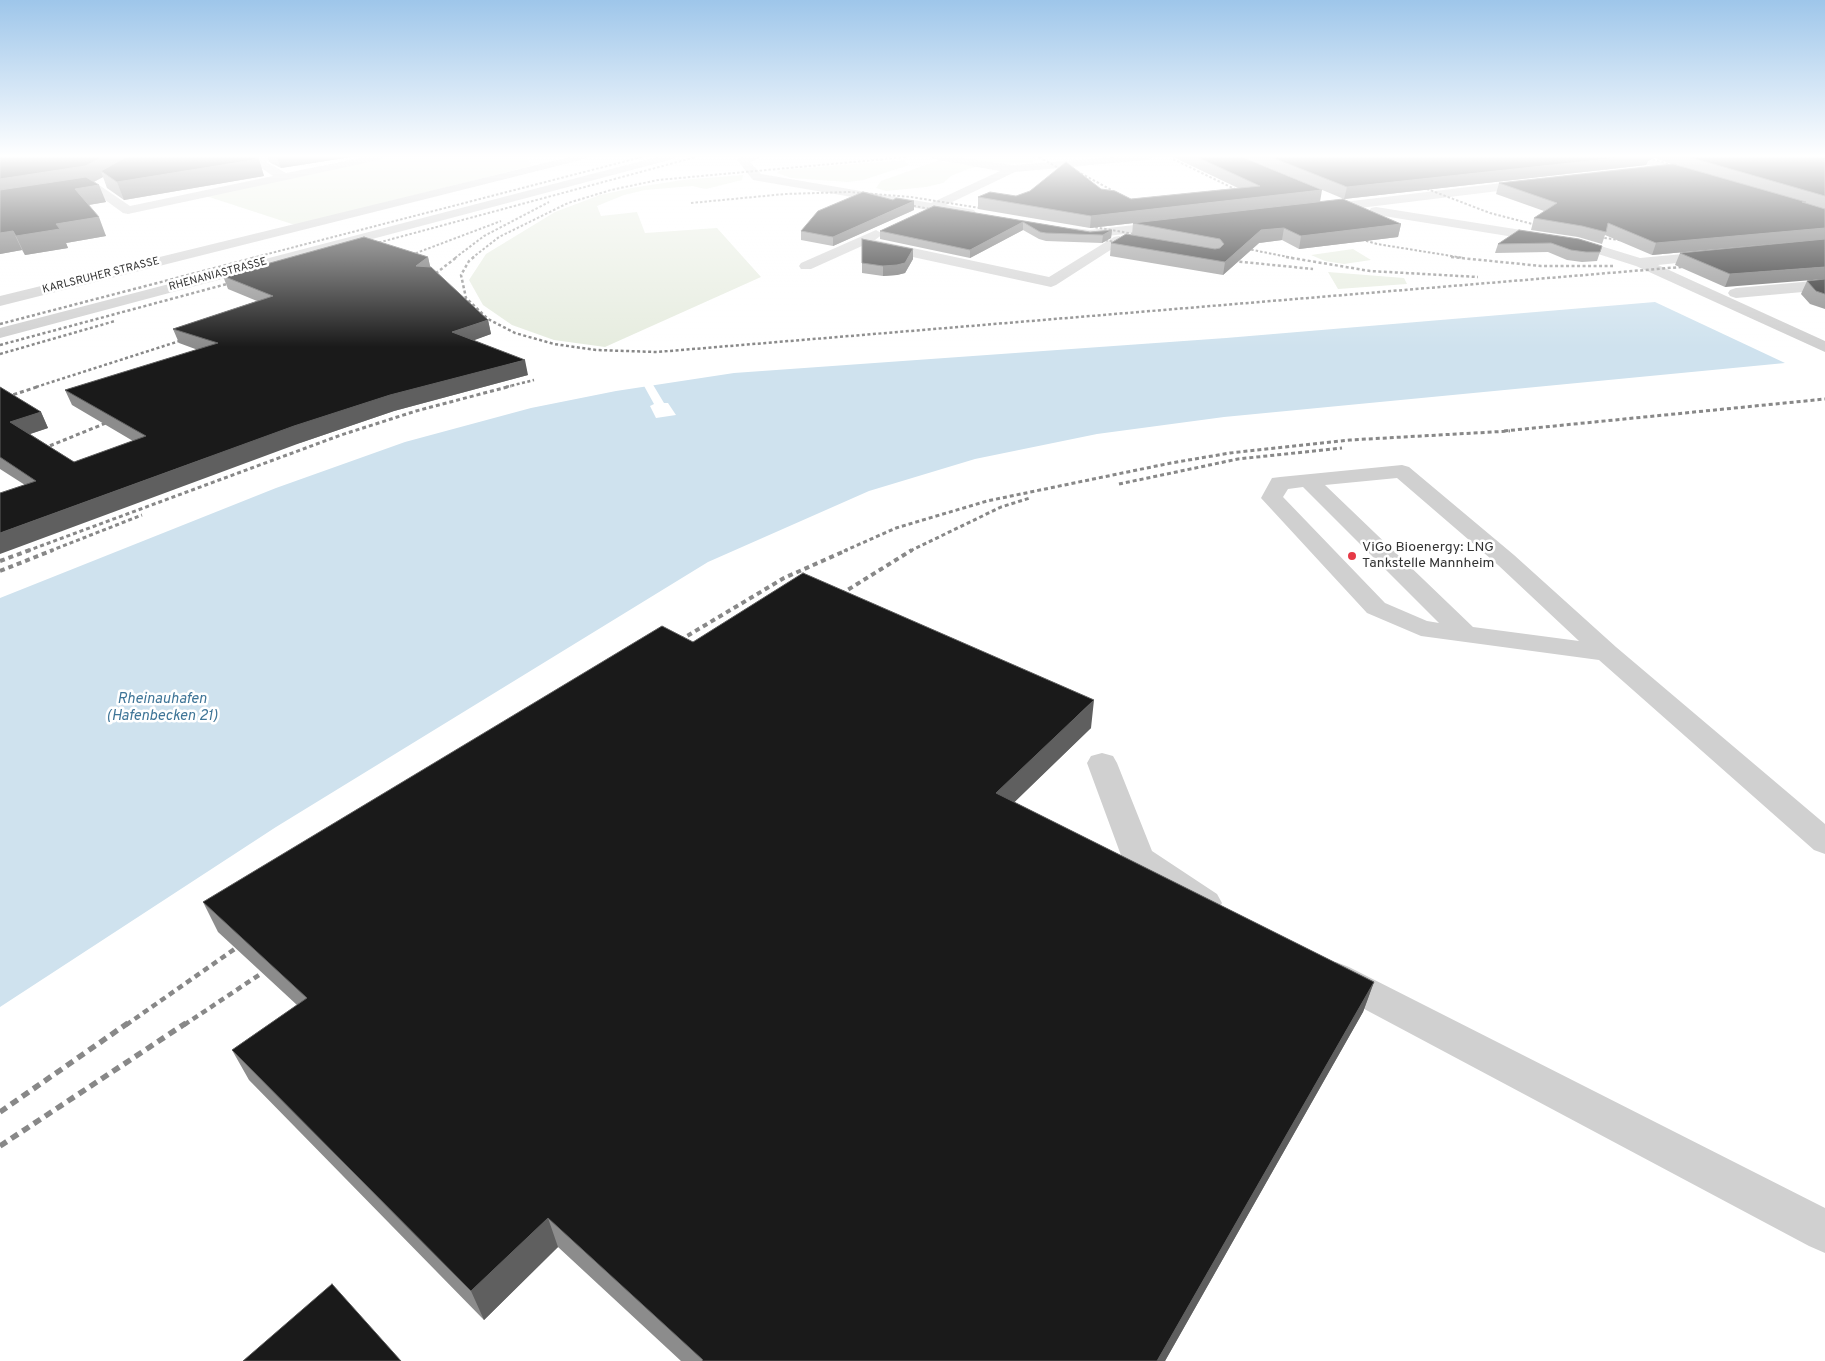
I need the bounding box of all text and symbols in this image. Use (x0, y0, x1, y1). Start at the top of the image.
street label: KARLSRUHER STRASSE (41, 255, 161, 297)
street label: RHENANIASTRASSE (168, 256, 268, 294)
place label: ViGo Bioenergy: LNG Tankstelle Mannheim (1362, 540, 1494, 572)
marker: ViGo Bioenergy: LNG Tankstelle Mannheim (1346, 550, 1358, 562)
water label: Rheinauhafen (Hafenbecken 21) (106, 691, 218, 726)

